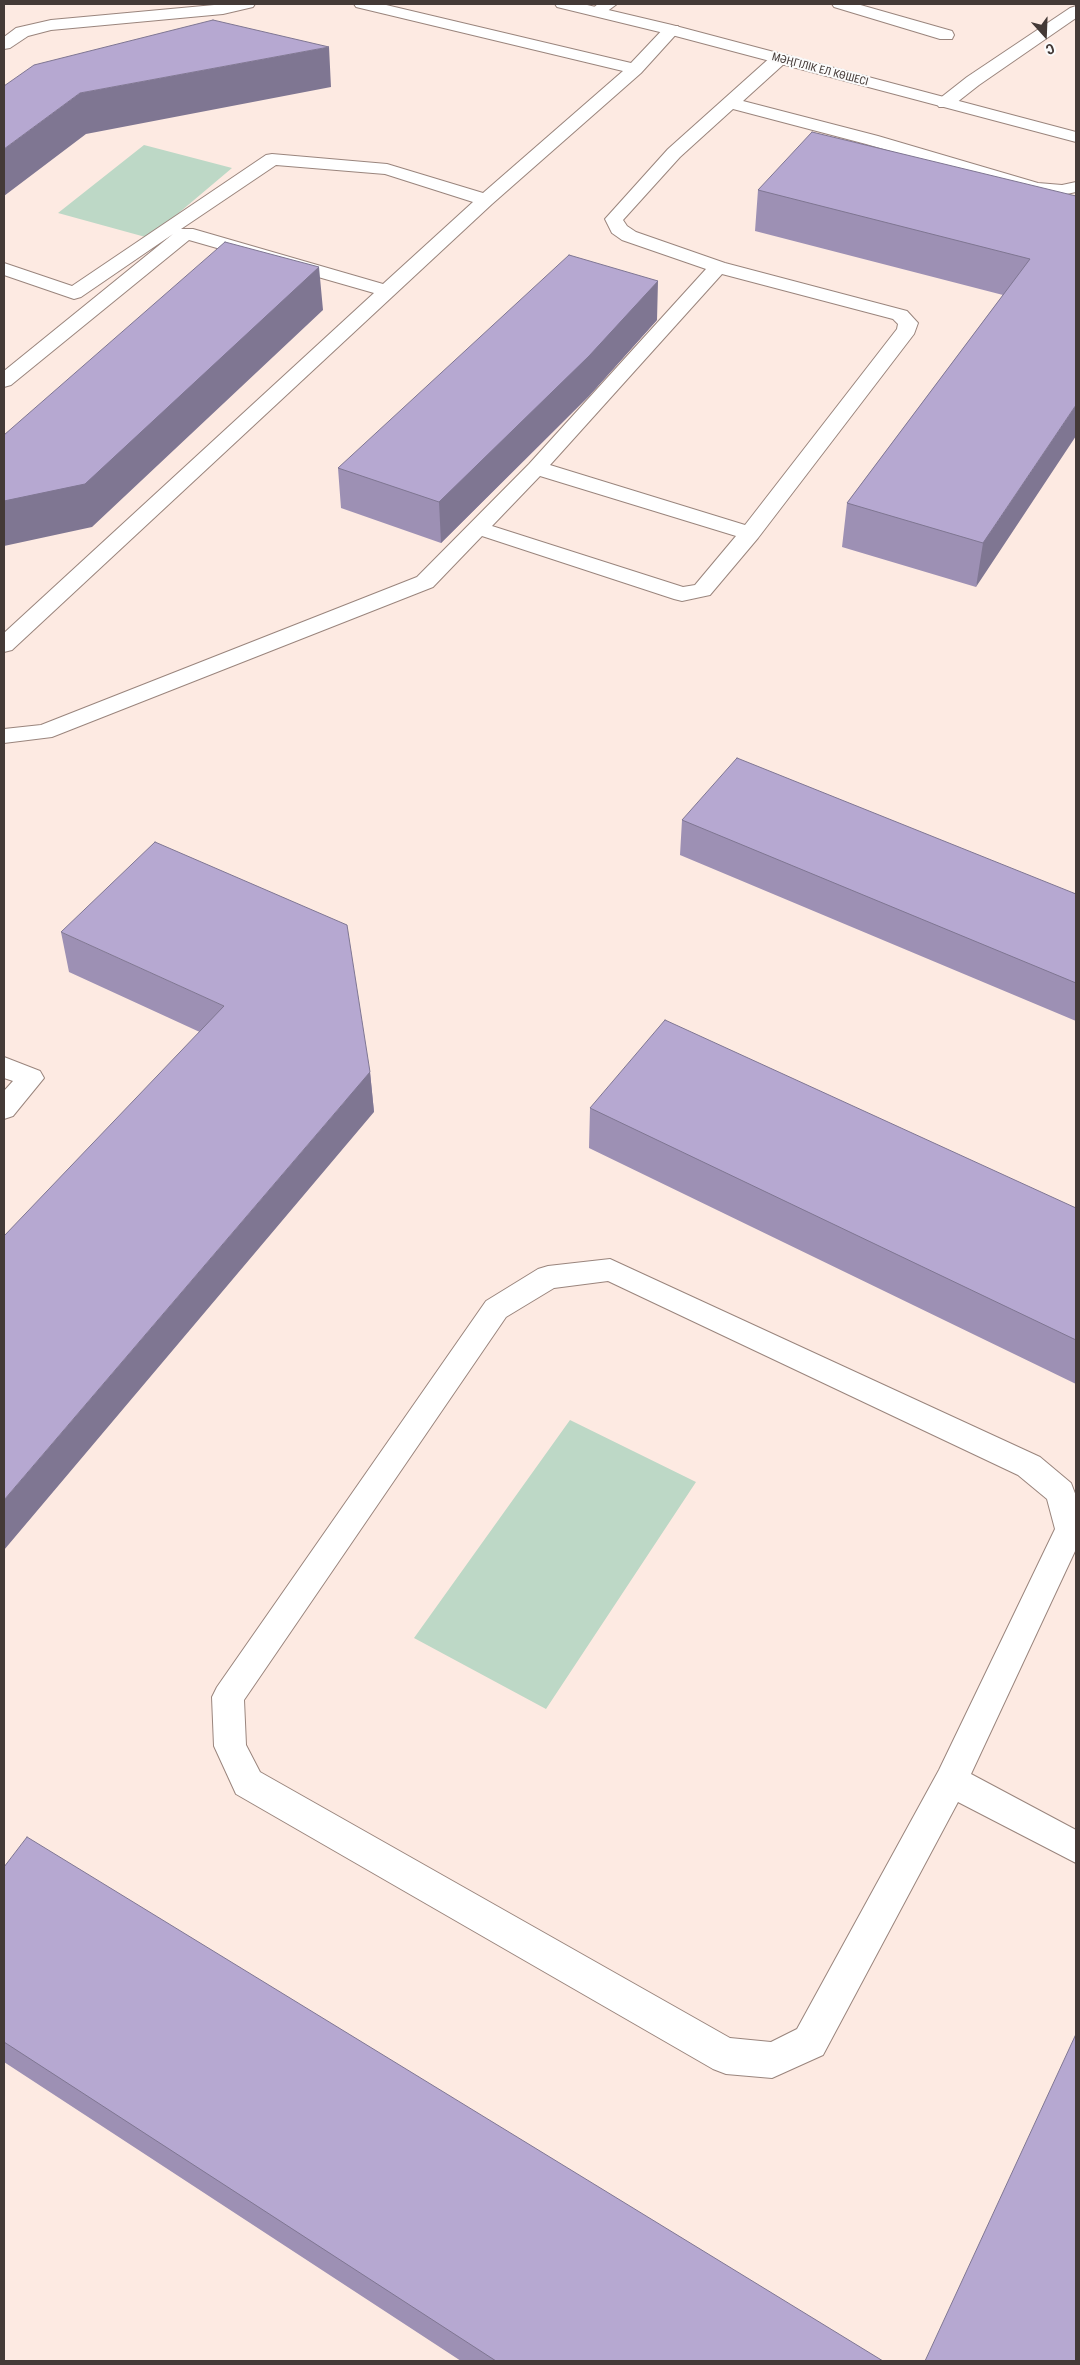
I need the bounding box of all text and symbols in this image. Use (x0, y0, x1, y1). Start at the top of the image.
north arrow (1020, 10, 1070, 60)
text: С (1044, 40, 1057, 58)
street label: МӘҢГІЛІК ЕЛ КӨШЕСІ (770, 51, 870, 89)

